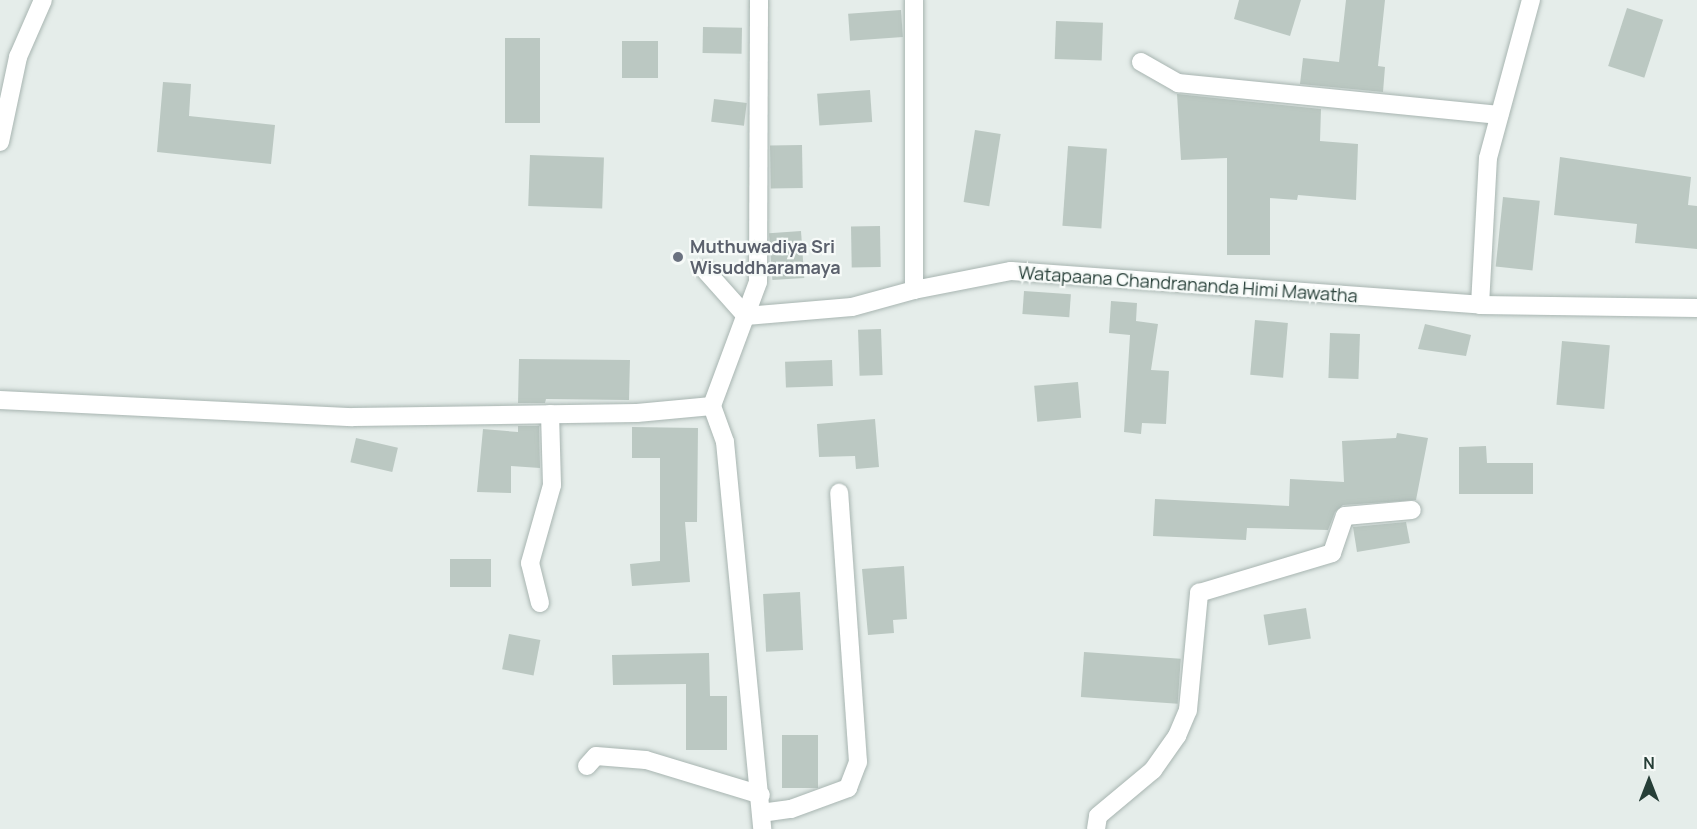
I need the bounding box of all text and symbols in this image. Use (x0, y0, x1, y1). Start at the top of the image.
place label: Muthuwadiya Sri Wisuddharamaya (690, 236, 841, 278)
marker: Muthuwadiya Sri Wisuddharamaya (671, 250, 685, 264)
street label: Watapaana Chandrananda Himi Mawatha (1018, 261, 1358, 307)
north arrow (1619, 751, 1679, 811)
text: N (1643, 752, 1655, 774)

